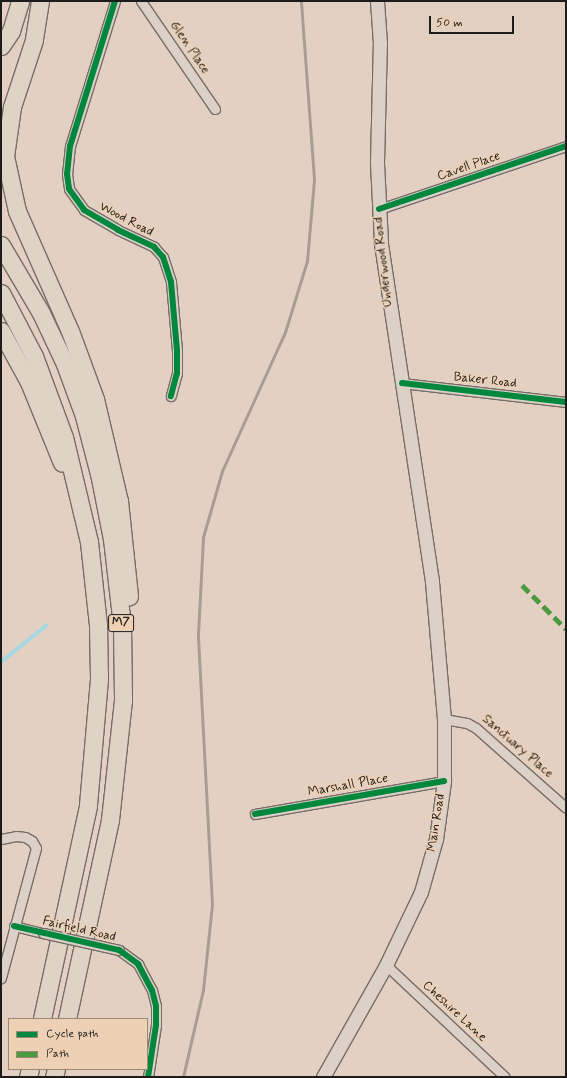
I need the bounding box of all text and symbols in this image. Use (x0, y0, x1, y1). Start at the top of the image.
scale bar (431, 8, 516, 34)
text: 50 m (436, 15, 463, 31)
street label: Glen Place (166, 19, 212, 77)
street label: Cavell Place (435, 149, 503, 185)
street label: Wood Road (97, 199, 155, 241)
street label: Underwood Road (372, 217, 396, 307)
street label: Baker Road (453, 370, 517, 392)
road number: M7 (108, 613, 134, 633)
street label: Sanctuary Place (479, 712, 555, 782)
street label: Marshall Place (307, 771, 389, 801)
street label: Main Road (425, 793, 449, 853)
street label: Fairfield Road (41, 914, 117, 946)
street label: Cheshire Lane (420, 979, 488, 1045)
legend (8, 1018, 148, 1070)
text: Cycle path (46, 1026, 98, 1042)
text: Path (46, 1046, 69, 1062)

